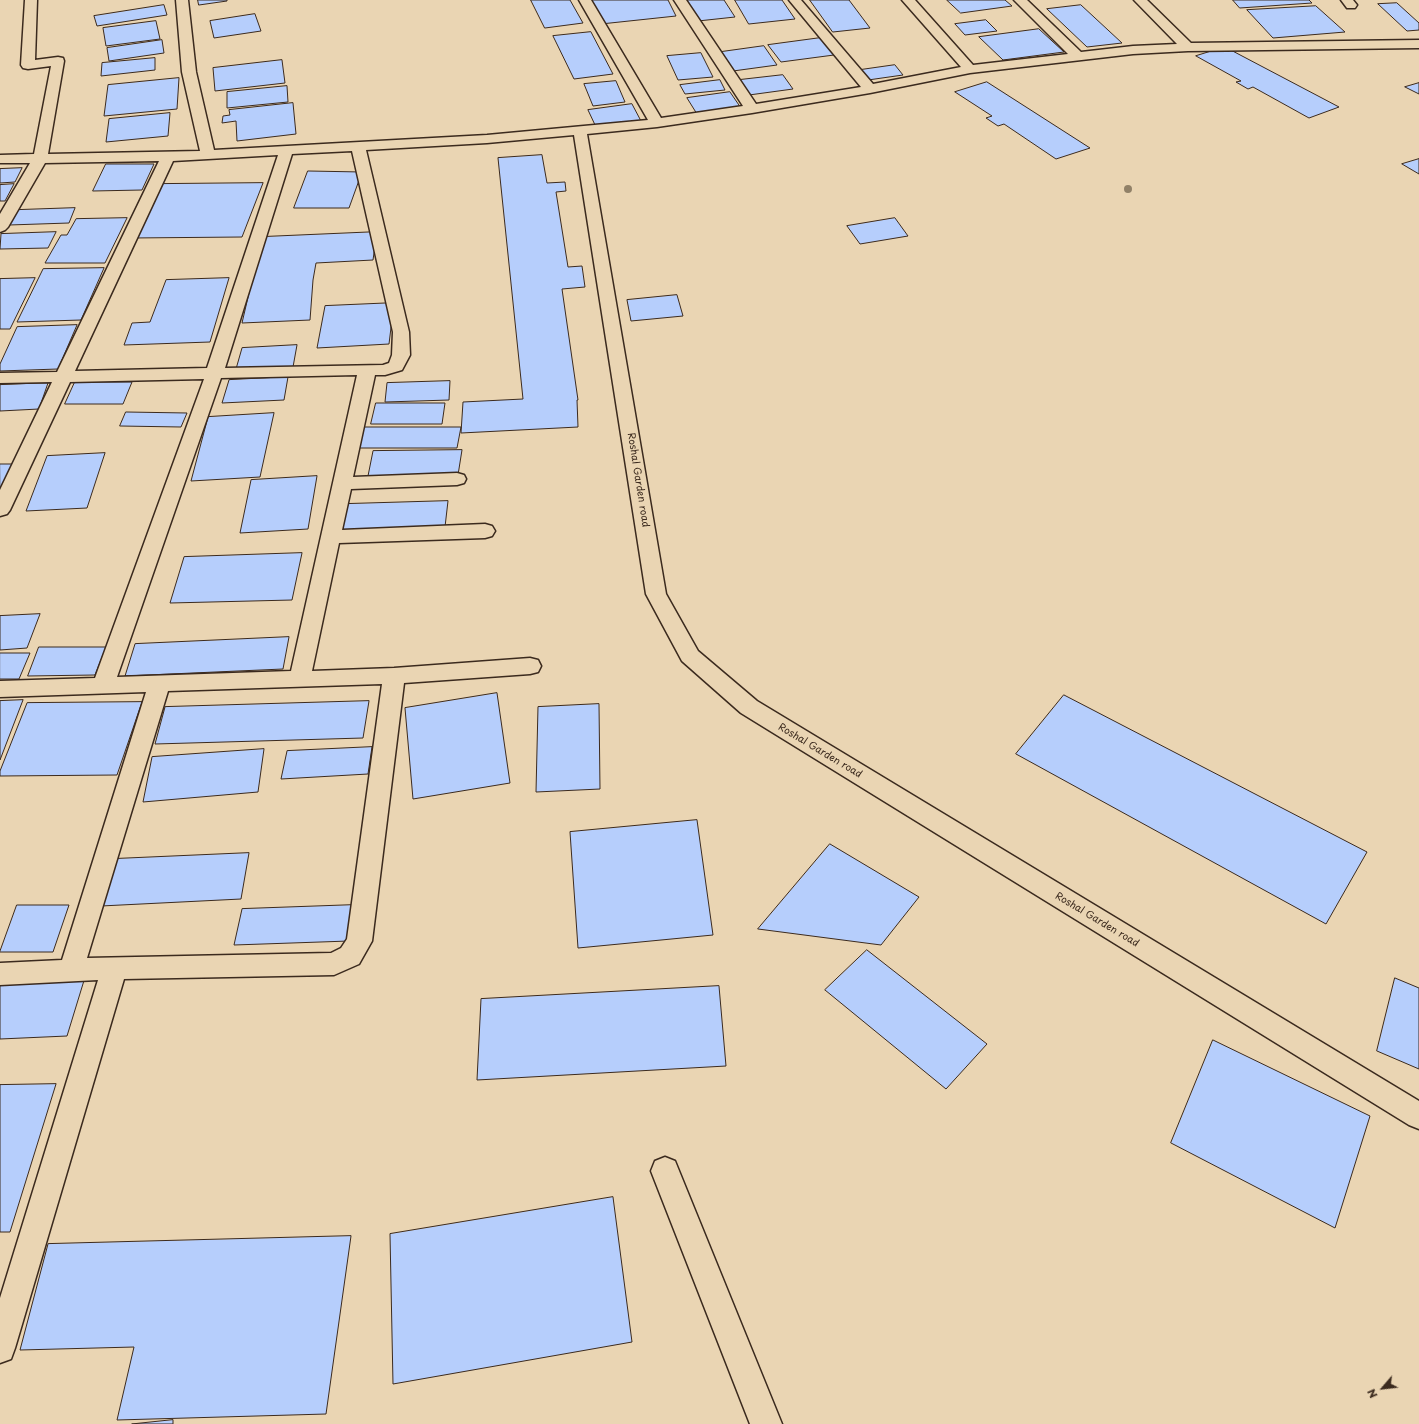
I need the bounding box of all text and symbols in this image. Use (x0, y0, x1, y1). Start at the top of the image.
street label: Roshal Garden road (625, 432, 651, 528)
street label: Roshal Garden road (776, 721, 864, 781)
street label: Roshal Garden road (1053, 890, 1141, 950)
north arrow (1363, 1368, 1403, 1408)
text: N (1362, 1386, 1382, 1402)

